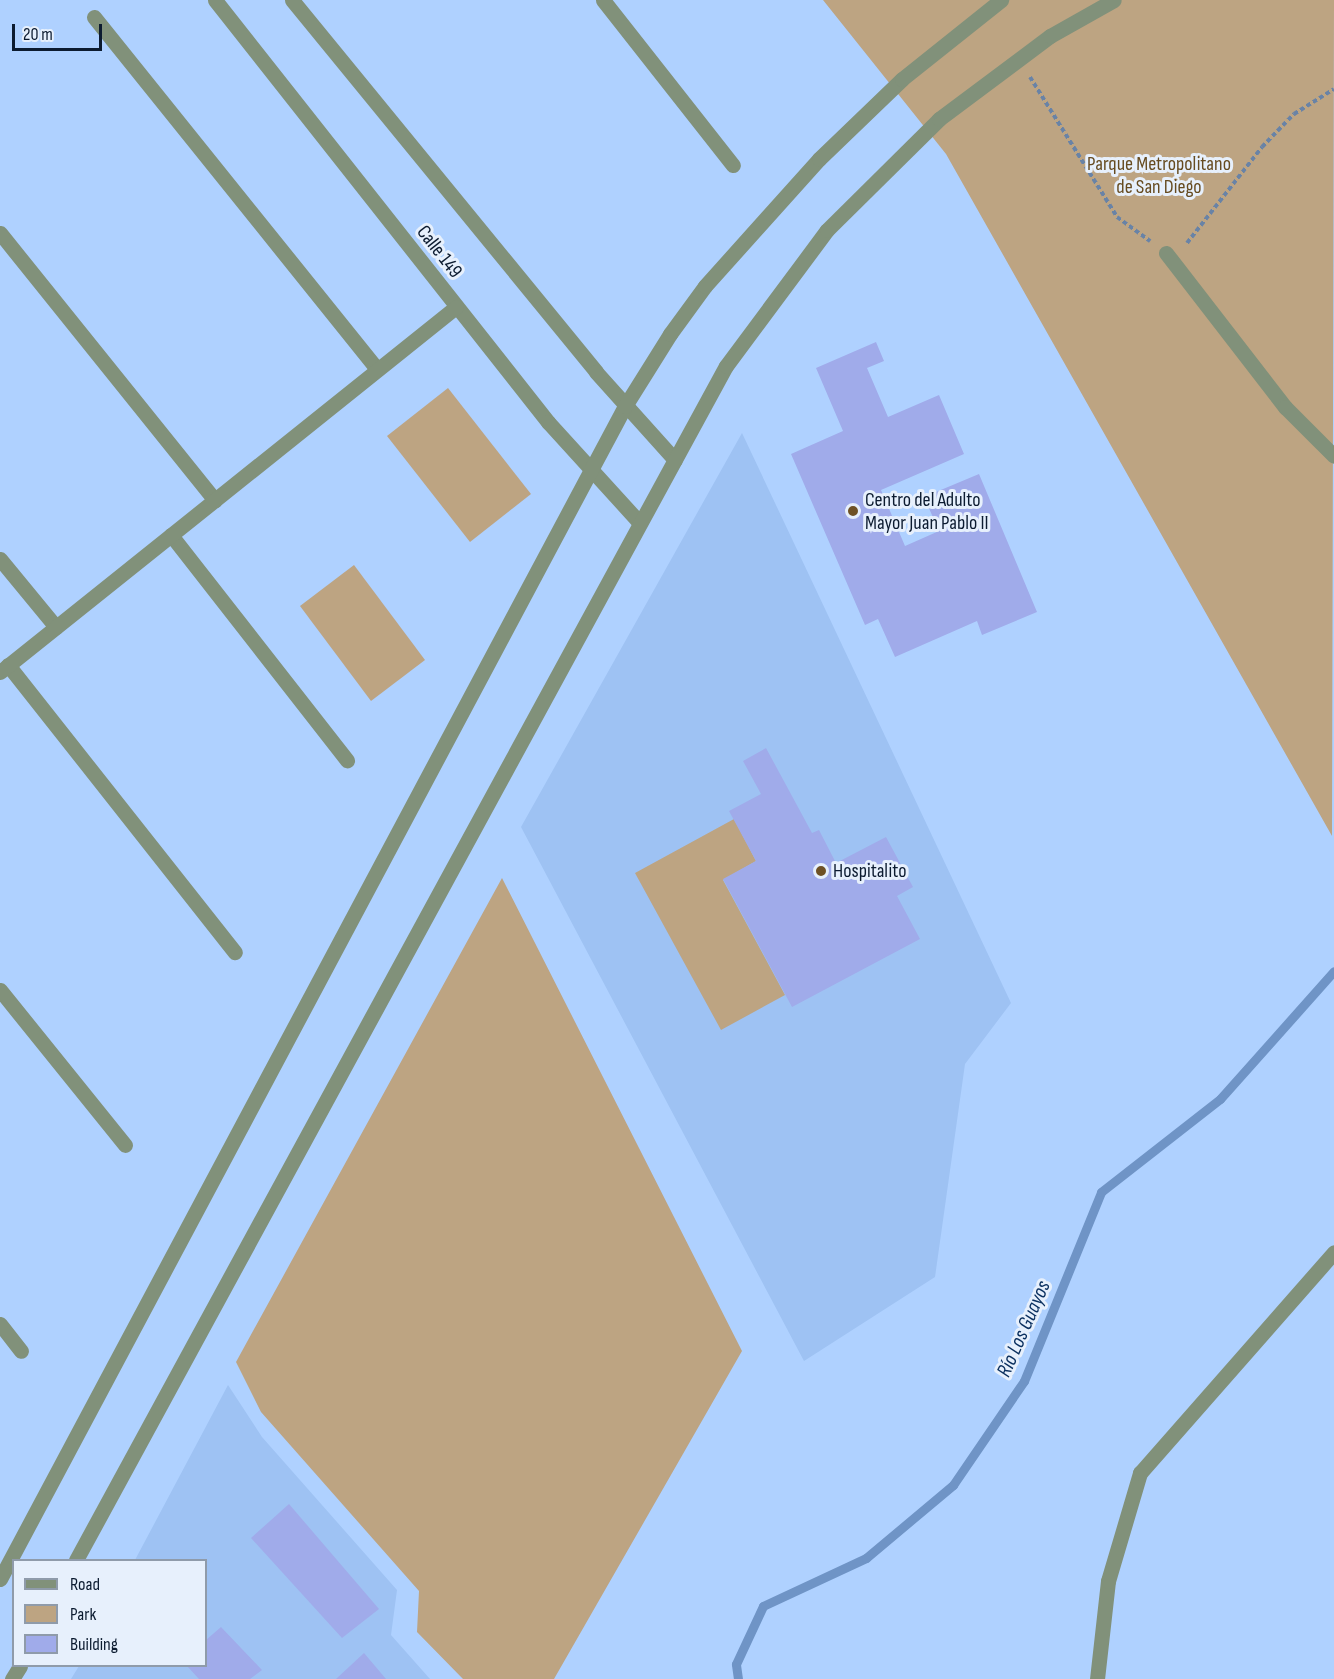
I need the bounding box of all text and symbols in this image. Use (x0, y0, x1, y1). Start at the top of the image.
scale bar (15, 12, 105, 50)
text: 20 m (23, 24, 53, 45)
park label: Parque Metropolitano de San Diego (1087, 152, 1231, 199)
street label: Calle 149 (411, 221, 467, 283)
place label: Centro del Adulto Mayor Juan Pablo II (865, 488, 989, 535)
marker: Centro del Adulto Mayor Juan Pablo II (846, 504, 860, 518)
place label: Hospitalito (833, 859, 906, 883)
marker: Hospitalito (814, 864, 828, 878)
water label: Río Los Guayos (992, 1277, 1056, 1381)
legend (12, 1559, 207, 1667)
text: Road (70, 1574, 100, 1595)
text: Park (70, 1604, 96, 1625)
text: Building (70, 1634, 118, 1655)

